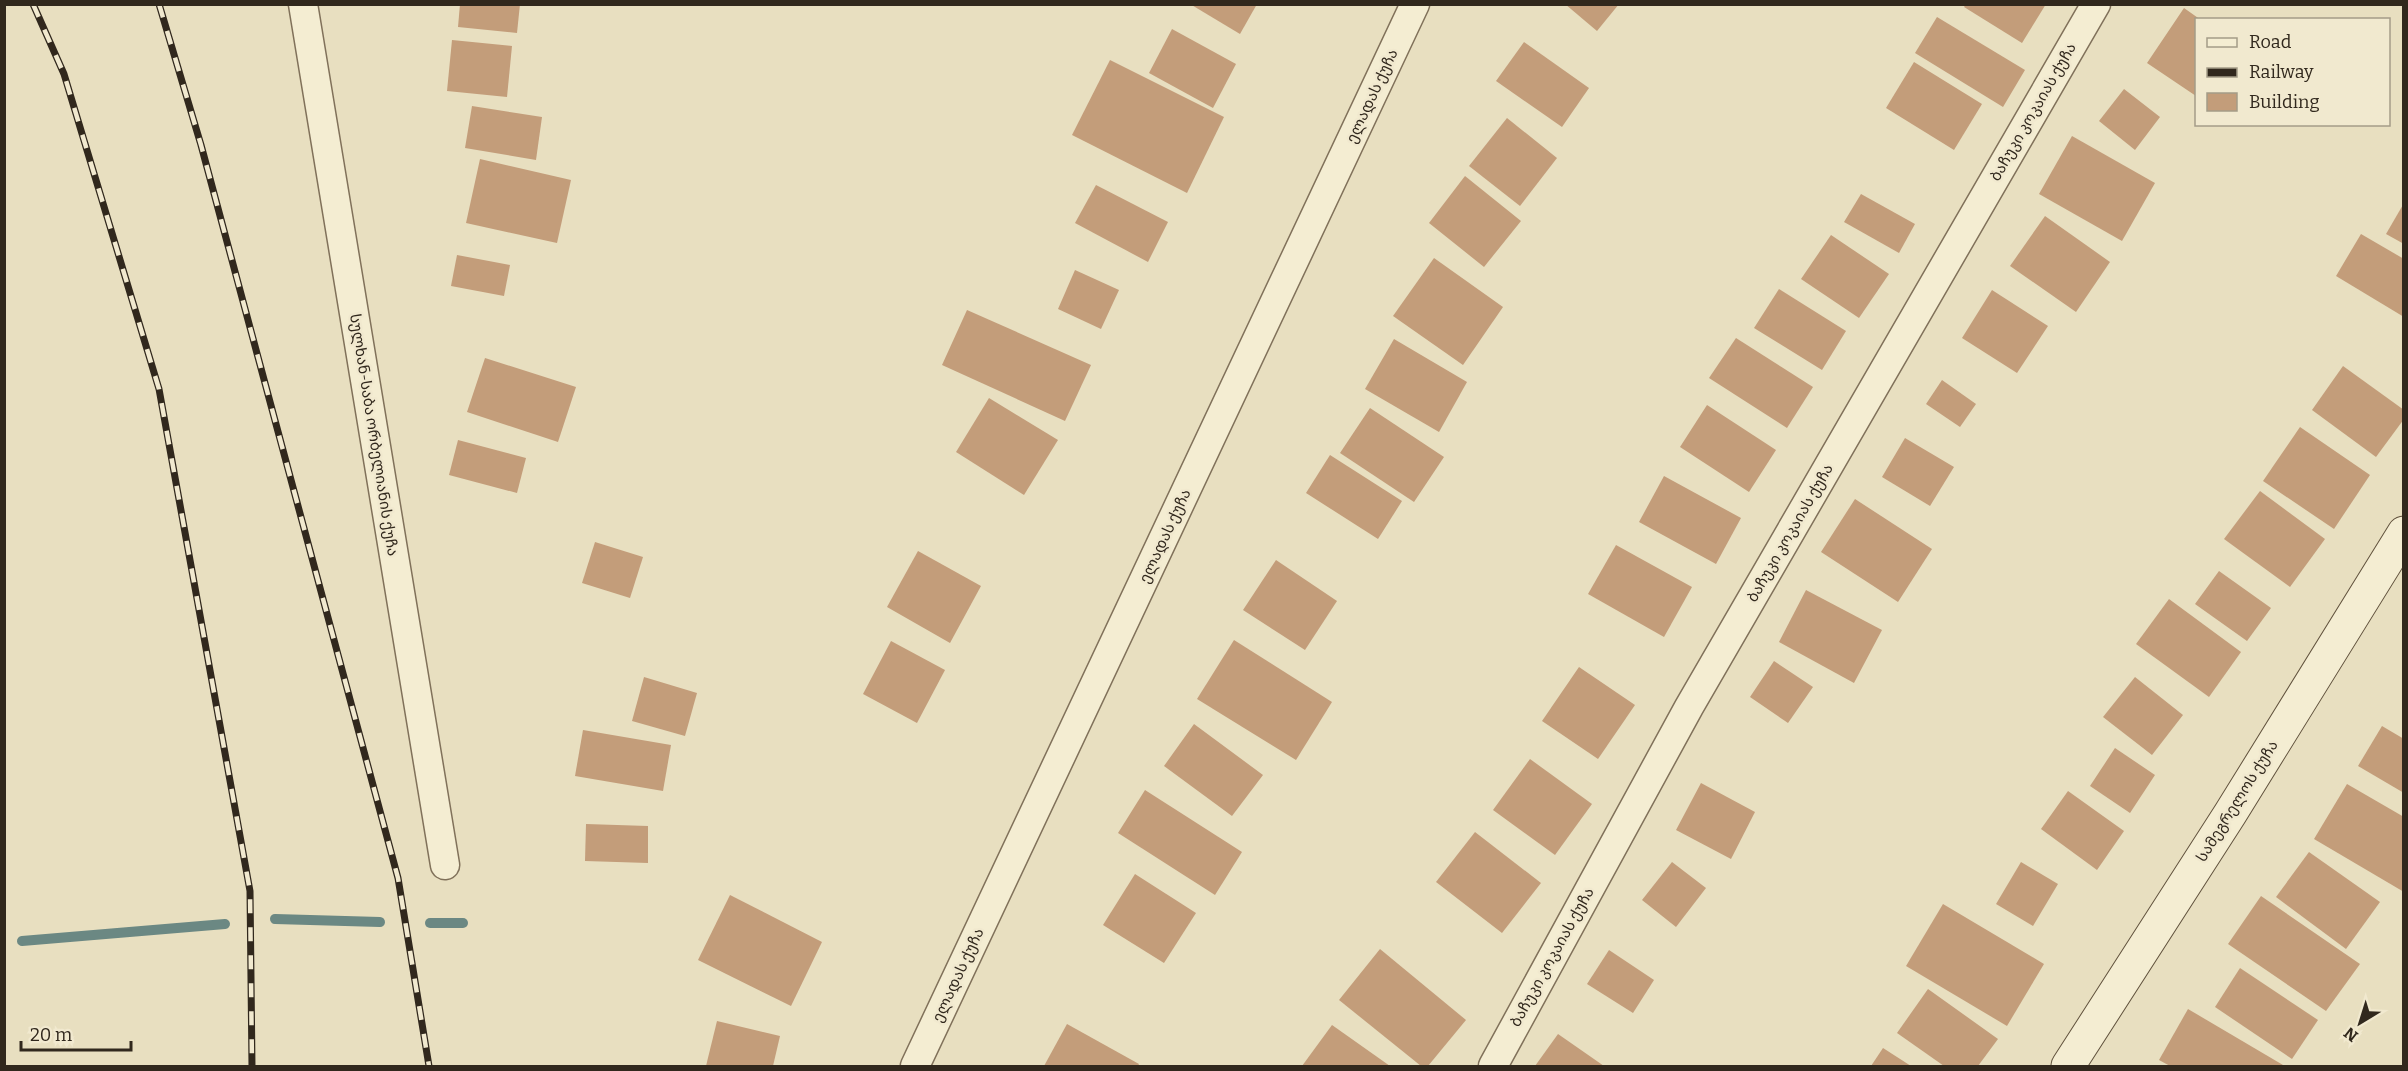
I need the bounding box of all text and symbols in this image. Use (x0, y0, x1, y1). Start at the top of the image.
legend (2195, 18, 2390, 126)
text: Road (2249, 31, 2292, 53)
street label: ბაჩუკი კოკაიას ქუჩა (1986, 40, 2080, 184)
street label: ელადას ქუჩა (1342, 46, 1402, 146)
text: Railway (2249, 61, 2314, 83)
text: Building (2249, 91, 2320, 113)
street label: სულხან-საბა ორბელიანის ქუჩა (346, 313, 402, 557)
street label: ბაჩუკი კოკაიას ქუჩა (1743, 461, 1837, 605)
street label: ელადას ქუჩა (1135, 486, 1195, 586)
street label: სამეგრელოს ქუჩა (2192, 737, 2282, 865)
street label: ბაჩუკი კოკაიას ქუჩა (1506, 884, 1598, 1030)
street label: ელადას ქუჩა (928, 925, 988, 1025)
north arrow (2330, 993, 2390, 1053)
scale bar (21, 1014, 130, 1052)
text: N (2340, 1023, 2362, 1046)
text: 20 m (30, 1024, 72, 1046)

